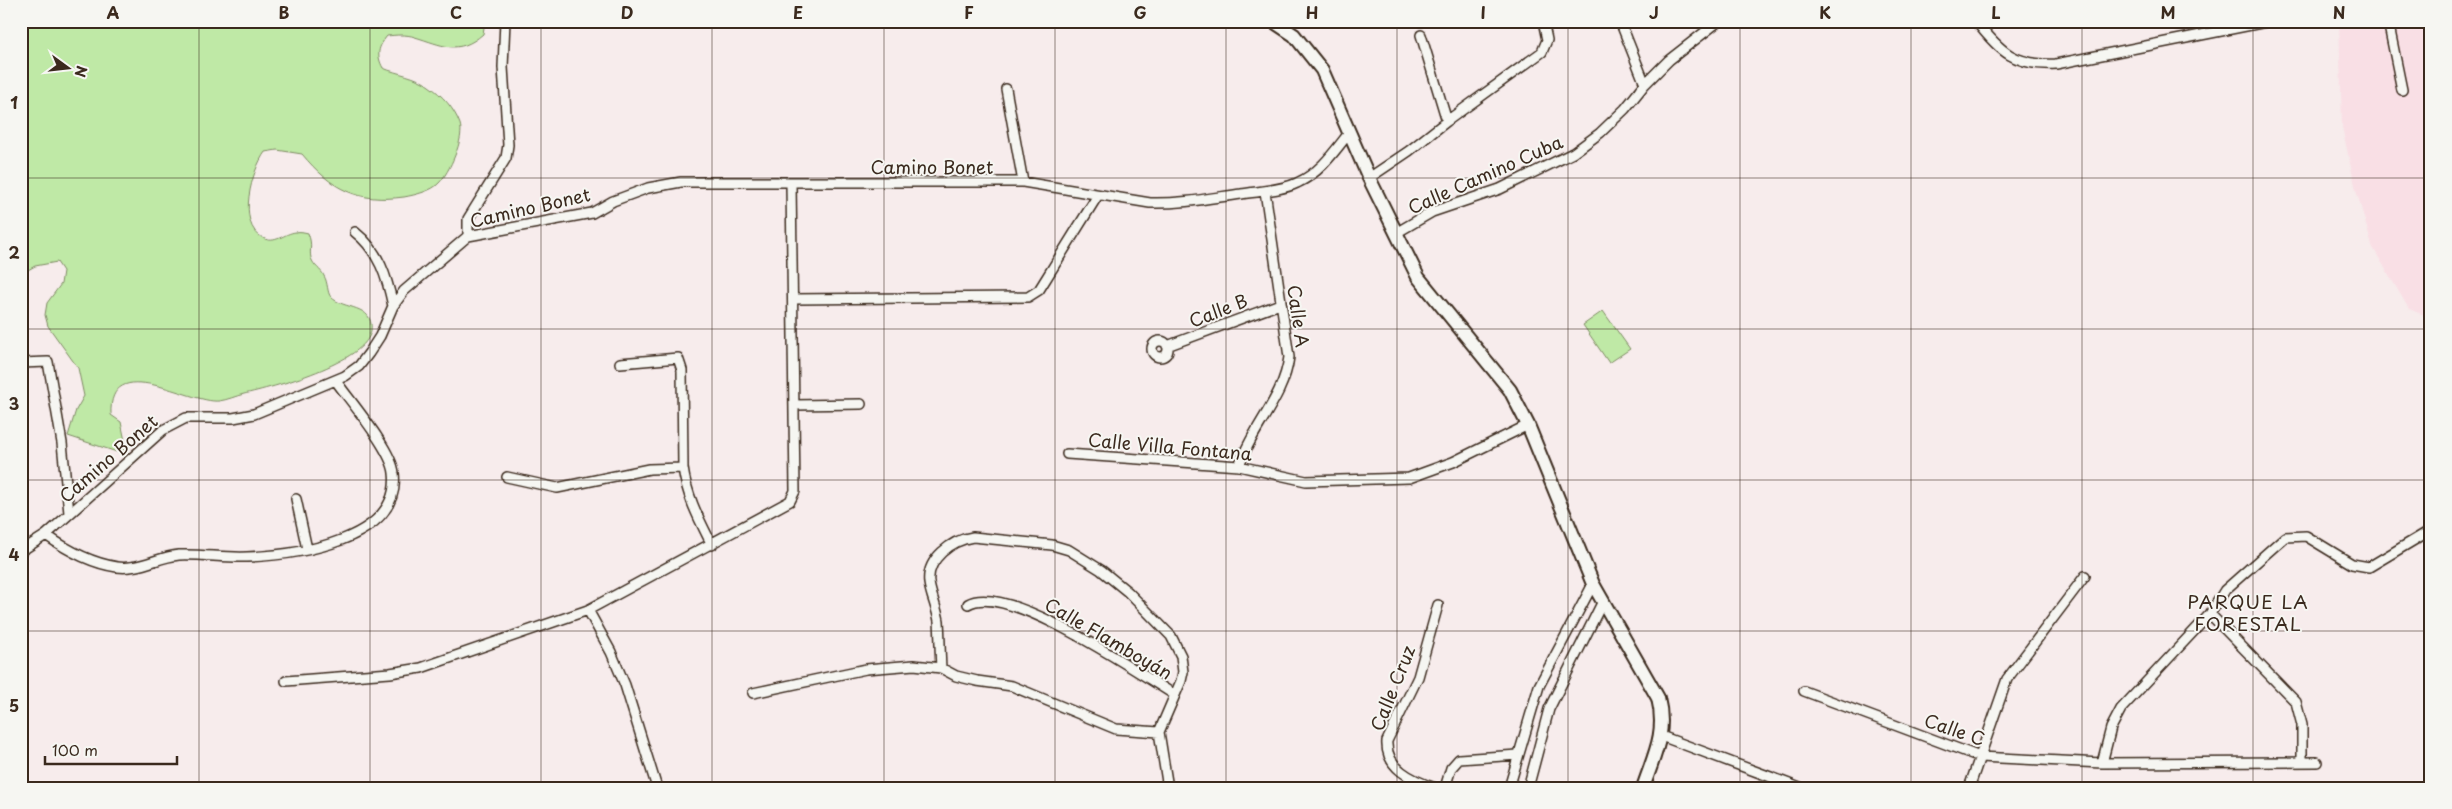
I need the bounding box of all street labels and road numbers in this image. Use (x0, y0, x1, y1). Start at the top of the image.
street label: Calle Camino Cuba (1403, 127, 1567, 220)
street label: Camino Bonet (871, 153, 993, 180)
street label: Camino Bonet (467, 180, 593, 234)
street label: Calle A (1281, 283, 1317, 349)
street label: Calle B (1185, 286, 1251, 334)
street label: Camino Bonet (53, 408, 163, 508)
street label: Calle Villa Fontana (1087, 425, 1254, 467)
street label: Calle Flamboyán (1040, 590, 1178, 686)
street label: Calle Cruz (1363, 641, 1422, 735)
street label: Calle C (1921, 706, 1989, 752)

